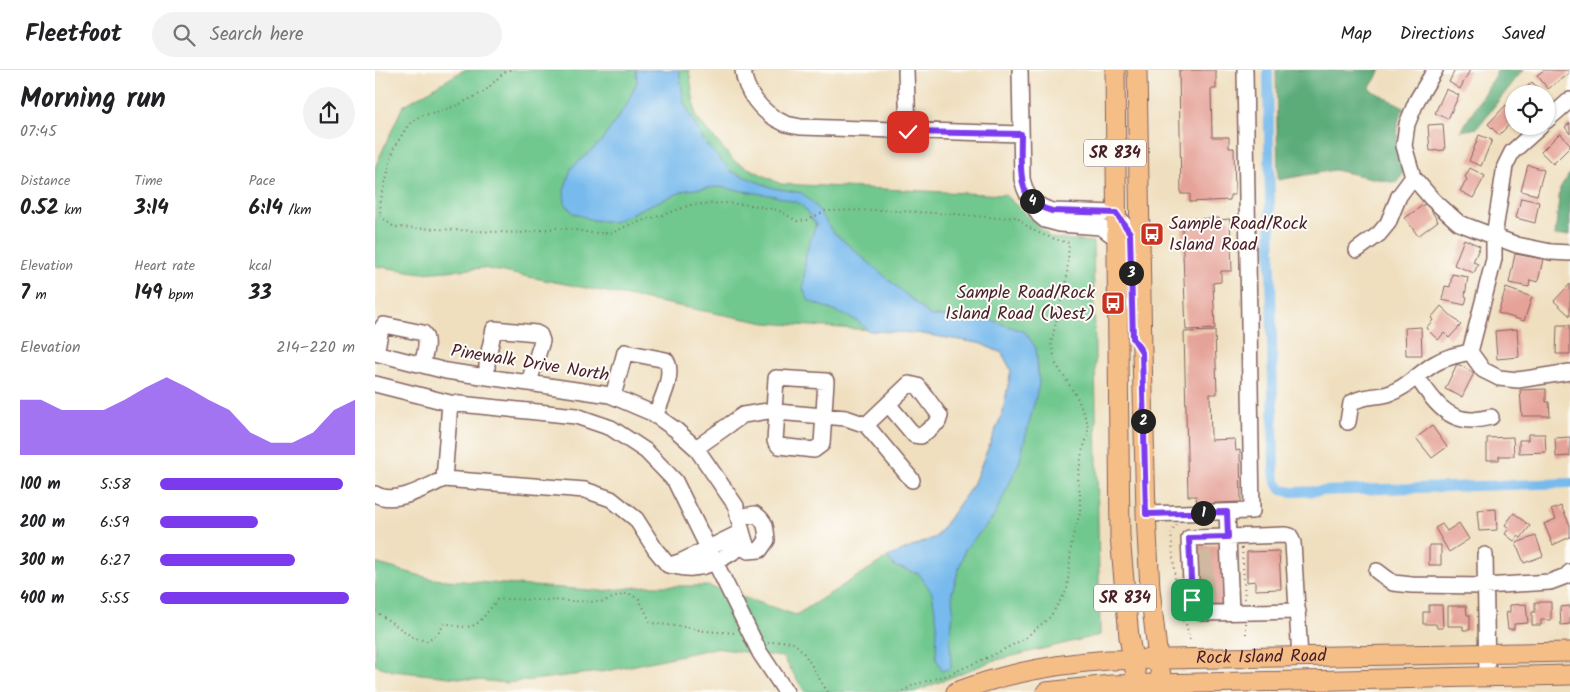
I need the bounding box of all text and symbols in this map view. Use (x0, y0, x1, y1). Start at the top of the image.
search box (152, 12, 502, 57)
text: Fleetfoot (25, 15, 122, 54)
text: Search here (210, 20, 303, 50)
text: Map (1340, 20, 1372, 49)
text: Directions (1400, 20, 1474, 49)
text: Saved (1502, 20, 1545, 49)
icon: search (170, 21, 198, 49)
text: Morning run (20, 77, 166, 122)
map controls (1505, 85, 1555, 135)
button: locate (1505, 85, 1555, 135)
button: share (303, 87, 355, 139)
pin (887, 111, 929, 153)
icon: check (894, 118, 922, 146)
text: 07:45 (20, 119, 57, 144)
road number: SR 834 (1084, 140, 1146, 166)
text: Distance (20, 170, 70, 192)
text: Time (134, 170, 163, 192)
text: Pace (249, 170, 275, 192)
pin: 4 (1019, 188, 1045, 214)
text: 4 (1029, 190, 1036, 212)
text: 0.52 (20, 192, 59, 225)
text: 3:14 (134, 192, 169, 225)
text: 6:14 (249, 192, 283, 225)
text: km (59, 199, 82, 221)
text: /km (283, 199, 311, 221)
place label: Sample Road/Rock Island Road (1169, 210, 1308, 260)
bus stop icon: Sample Road/Rock Island Road (1139, 221, 1165, 247)
text: Elevation (20, 255, 73, 277)
text: Heart rate (134, 255, 195, 277)
text: kcal (249, 255, 271, 277)
pin: 3 (1119, 260, 1143, 286)
text: 3 (1128, 262, 1135, 284)
text: 7 (20, 277, 30, 310)
text: 149 (134, 277, 163, 310)
text: 33 (249, 277, 272, 310)
place label: Sample Road/Rock Island Road (West) (945, 279, 1096, 329)
text: m (30, 284, 47, 306)
text: bpm (163, 284, 194, 306)
bus stop icon: Sample Road/Rock Island Road (West) (1100, 290, 1126, 316)
text: Elevation (20, 335, 81, 360)
text: 214–220 m (276, 335, 355, 360)
street label: Pinewalk Drive North (449, 337, 611, 391)
pin: 2 (1131, 408, 1155, 434)
text: 2 (1139, 410, 1148, 432)
text: 100 m (20, 472, 61, 497)
text: 5:58 (100, 472, 131, 497)
pin: 1 (1191, 500, 1215, 526)
text: 1 (1201, 502, 1206, 524)
text: 200 m (20, 510, 65, 535)
text: 6:59 (100, 510, 129, 535)
text: 300 m (20, 548, 64, 573)
text: 6:27 (100, 548, 130, 573)
pin (1171, 579, 1213, 621)
road number: SR 834 (1094, 584, 1156, 612)
text: 400 m (20, 586, 64, 611)
text: 5:55 (100, 586, 130, 611)
icon: arrive (1178, 586, 1206, 614)
street label: Rock Island Road (1196, 642, 1328, 673)

